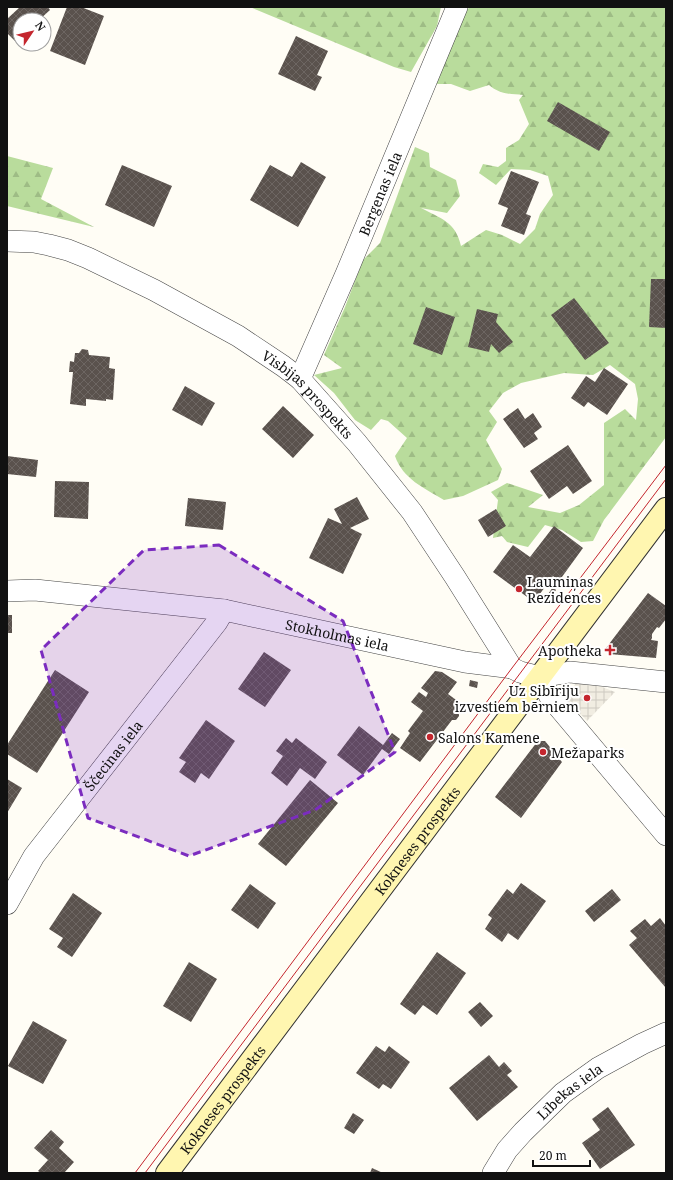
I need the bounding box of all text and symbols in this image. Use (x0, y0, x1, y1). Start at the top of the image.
north arrow (12, 12, 52, 52)
text: N (32, 18, 49, 34)
street label: Bergenas iela (354, 148, 406, 238)
street label: Visbijas prospekts (259, 345, 358, 442)
place label: Laumiņas Rezidences (527, 572, 601, 607)
marker: Laumiņas Rezidences (514, 584, 524, 594)
street label: Stokholmas iela (284, 614, 391, 655)
place label: Apotheka (538, 641, 602, 660)
marker: Apotheka (605, 645, 615, 655)
place label: Uz Sibīriju izvestiem bērniem (455, 681, 579, 716)
marker: Uz Sibīriju izvestiem bērniem (582, 693, 592, 703)
street label: Ščecinas iela (79, 716, 146, 794)
place label: Salons Kamene (438, 728, 540, 747)
marker: Salons Kamene (425, 732, 435, 742)
place label: Mežaparks (551, 743, 624, 762)
marker: Mežaparks (538, 747, 548, 757)
street label: Kokneses prospekts (370, 782, 464, 899)
street label: Kokneses prospekts (175, 1041, 269, 1158)
street label: Lībekas iela (532, 1059, 606, 1123)
scale bar (533, 1142, 590, 1168)
text: 20 m (539, 1147, 567, 1164)

